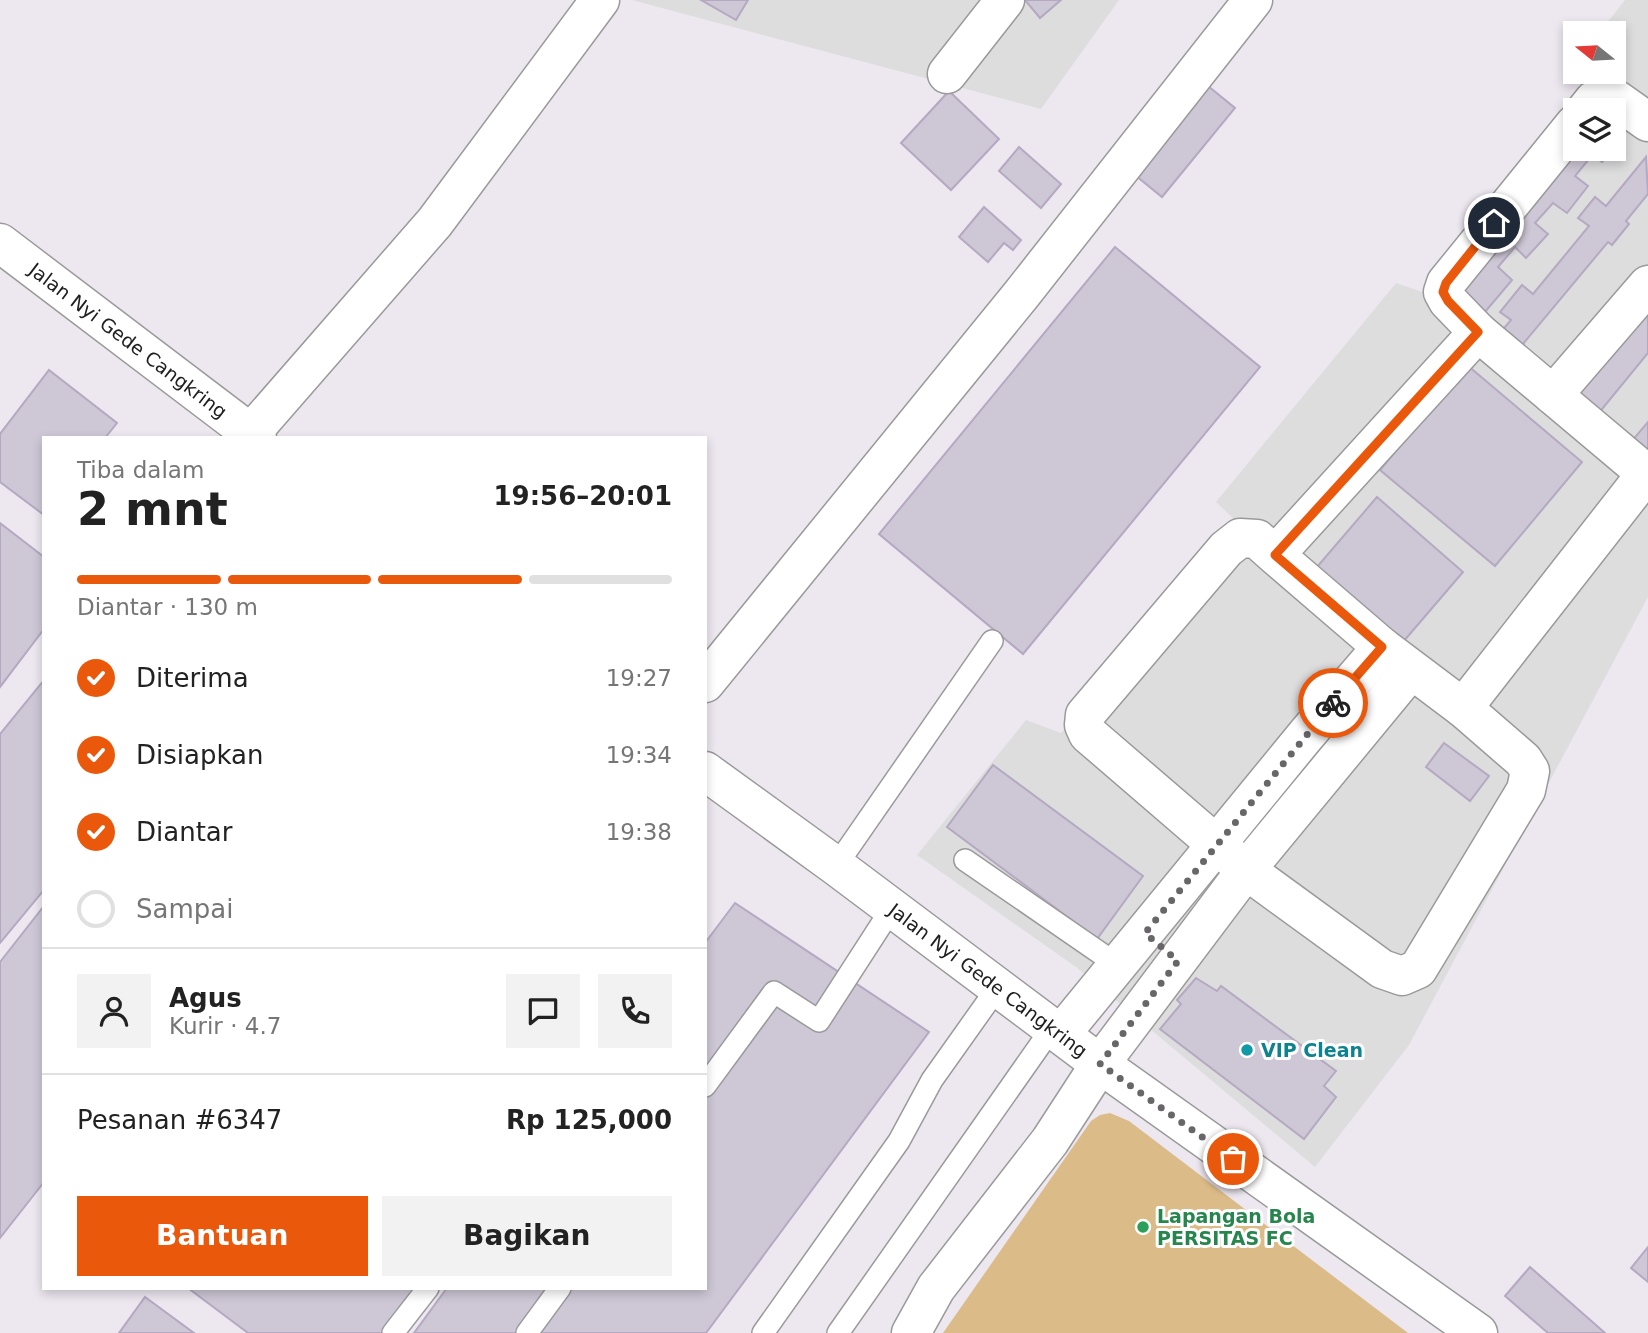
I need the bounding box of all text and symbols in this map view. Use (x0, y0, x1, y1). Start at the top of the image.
north arrow (1563, 21, 1626, 84)
map controls (1563, 21, 1626, 161)
button: layers (1563, 98, 1626, 161)
pin (1464, 193, 1524, 253)
icon: home (1475, 204, 1513, 242)
street label: Jalan Nyi Gede Cangkring (24, 258, 232, 422)
text: Tiba dalam (77, 457, 204, 483)
text: 19:56–20:01 (493, 481, 672, 511)
text: 2 mnt (77, 482, 228, 536)
text: Diantar · 130 m (77, 594, 258, 620)
icon: check (77, 659, 115, 697)
text: Diterima (136, 663, 249, 693)
text: 19:27 (606, 665, 672, 691)
courier (1298, 668, 1368, 738)
icon: bike (1314, 684, 1352, 722)
icon: check (77, 736, 115, 774)
text: Disiapkan (136, 740, 263, 770)
text: 19:34 (606, 742, 672, 768)
icon: check (77, 813, 115, 851)
text: Diantar (136, 817, 232, 847)
text: 19:38 (606, 819, 672, 845)
text: Sampai (136, 894, 233, 924)
street label: Jalan Nyi Gede Cangkring (884, 898, 1092, 1062)
button: person (77, 974, 151, 1048)
button: chat (506, 974, 580, 1048)
button: phone (598, 974, 672, 1048)
text: Agus (169, 983, 242, 1013)
text: Kurir · 4.7 (169, 1013, 281, 1039)
place label: VIP Clean (1261, 1039, 1363, 1061)
marker: VIP Clean (1239, 1042, 1255, 1058)
text: Pesanan #6347 (77, 1105, 282, 1135)
text: Rp 125,000 (506, 1105, 672, 1135)
pin (1203, 1129, 1263, 1189)
icon: bag (1214, 1140, 1252, 1178)
button: Bantuan (77, 1196, 368, 1276)
button: Bagikan (382, 1196, 672, 1276)
place label: Lapangan Bola PERSITAS FC (1157, 1205, 1315, 1249)
marker: Lapangan Bola PERSITAS FC (1135, 1219, 1151, 1235)

